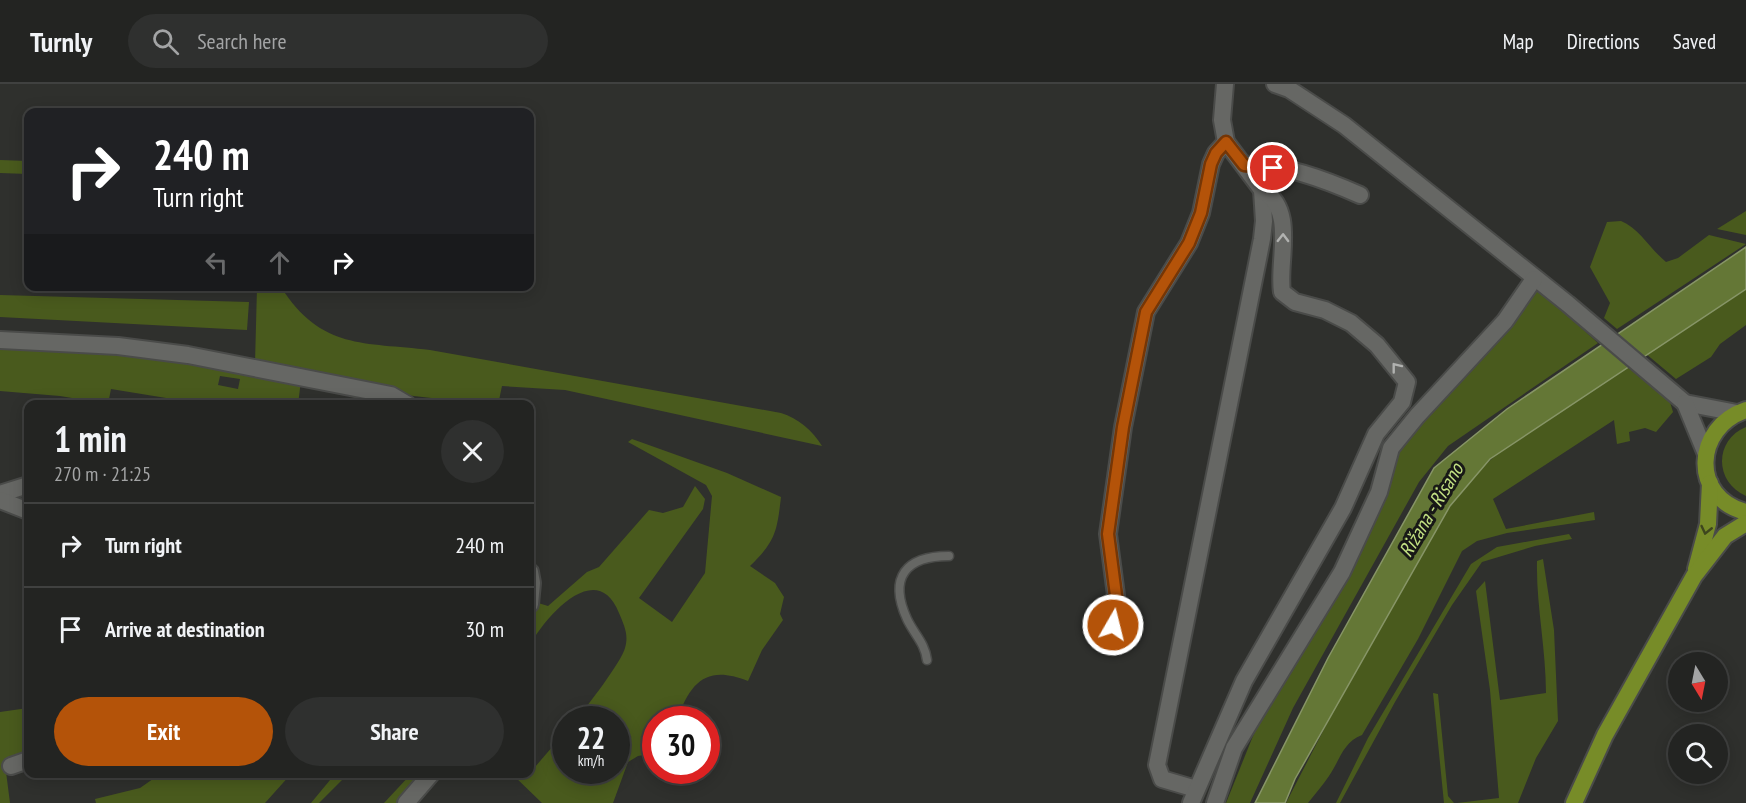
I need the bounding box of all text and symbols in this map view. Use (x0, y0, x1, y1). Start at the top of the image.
search box (128, 14, 548, 68)
text: Turnly (30, 23, 92, 60)
icon: search (149, 25, 182, 58)
text: Search here (197, 27, 287, 55)
text: Map (1503, 28, 1534, 55)
text: Directions (1567, 28, 1640, 55)
text: Saved (1673, 28, 1716, 55)
text: 240 m (153, 127, 250, 182)
icon: right (54, 132, 132, 210)
pin (1247, 142, 1298, 193)
icon: arrive (1256, 151, 1289, 184)
text: Turn right (153, 180, 244, 214)
one-way arrow (1277, 234, 1289, 243)
icon: left (200, 246, 233, 279)
icon: ahead (263, 246, 296, 279)
icon: right (326, 246, 359, 279)
one-way arrow (1393, 363, 1404, 374)
text: 1 min (54, 415, 127, 462)
button: close (441, 420, 504, 483)
water label: Rižana - Risano (1393, 457, 1470, 562)
text: 270 m · 21:25 (54, 461, 151, 487)
one-way arrow (1700, 525, 1713, 535)
icon: right (54, 529, 87, 562)
text: Turn right (105, 531, 182, 559)
text: 240 m (455, 531, 504, 559)
position arrow (1081, 593, 1145, 657)
icon: arrive (54, 613, 87, 646)
text: Arrive at destination (105, 615, 265, 643)
text: 30 m (465, 615, 504, 643)
north arrow (1668, 652, 1728, 712)
map controls (1668, 652, 1728, 784)
button: Exit (54, 697, 273, 766)
button: Share (285, 697, 504, 766)
speed limit sign: 30 (642, 706, 720, 784)
text: 22 (577, 718, 605, 757)
button: search (1668, 724, 1728, 784)
text: km/h (578, 751, 604, 770)

